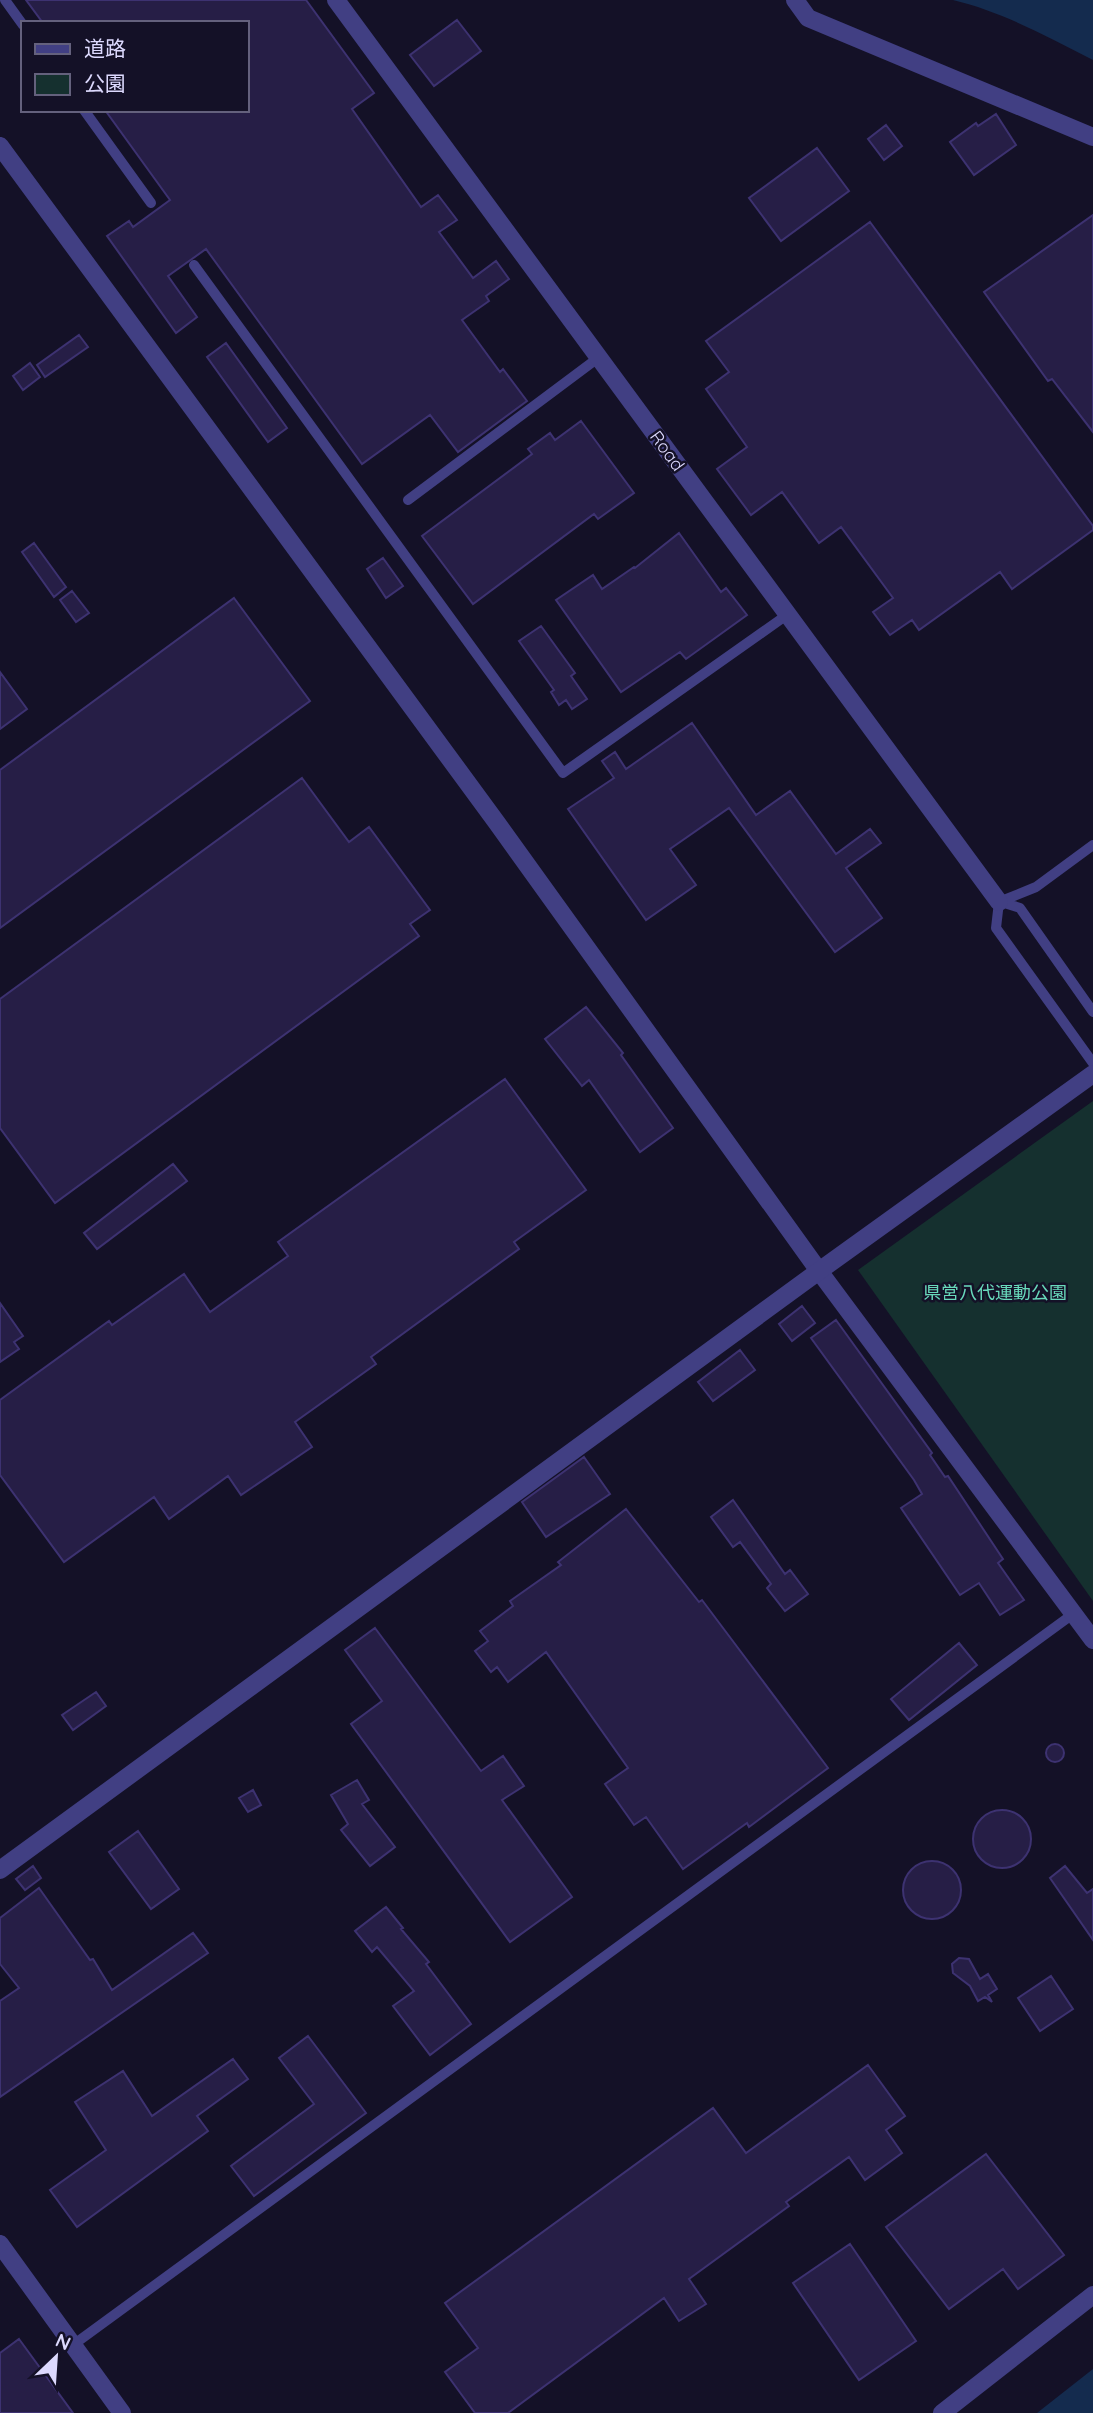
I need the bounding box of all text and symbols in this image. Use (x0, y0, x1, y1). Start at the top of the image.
legend (21, 21, 248, 112)
text: 道路 (84, 35, 126, 61)
text: 公園 (84, 70, 126, 96)
street label: Road (645, 426, 690, 476)
park label: 県営八代運動公園 (923, 1281, 1067, 1304)
north arrow (21, 2322, 91, 2392)
text: N (52, 2328, 75, 2355)

